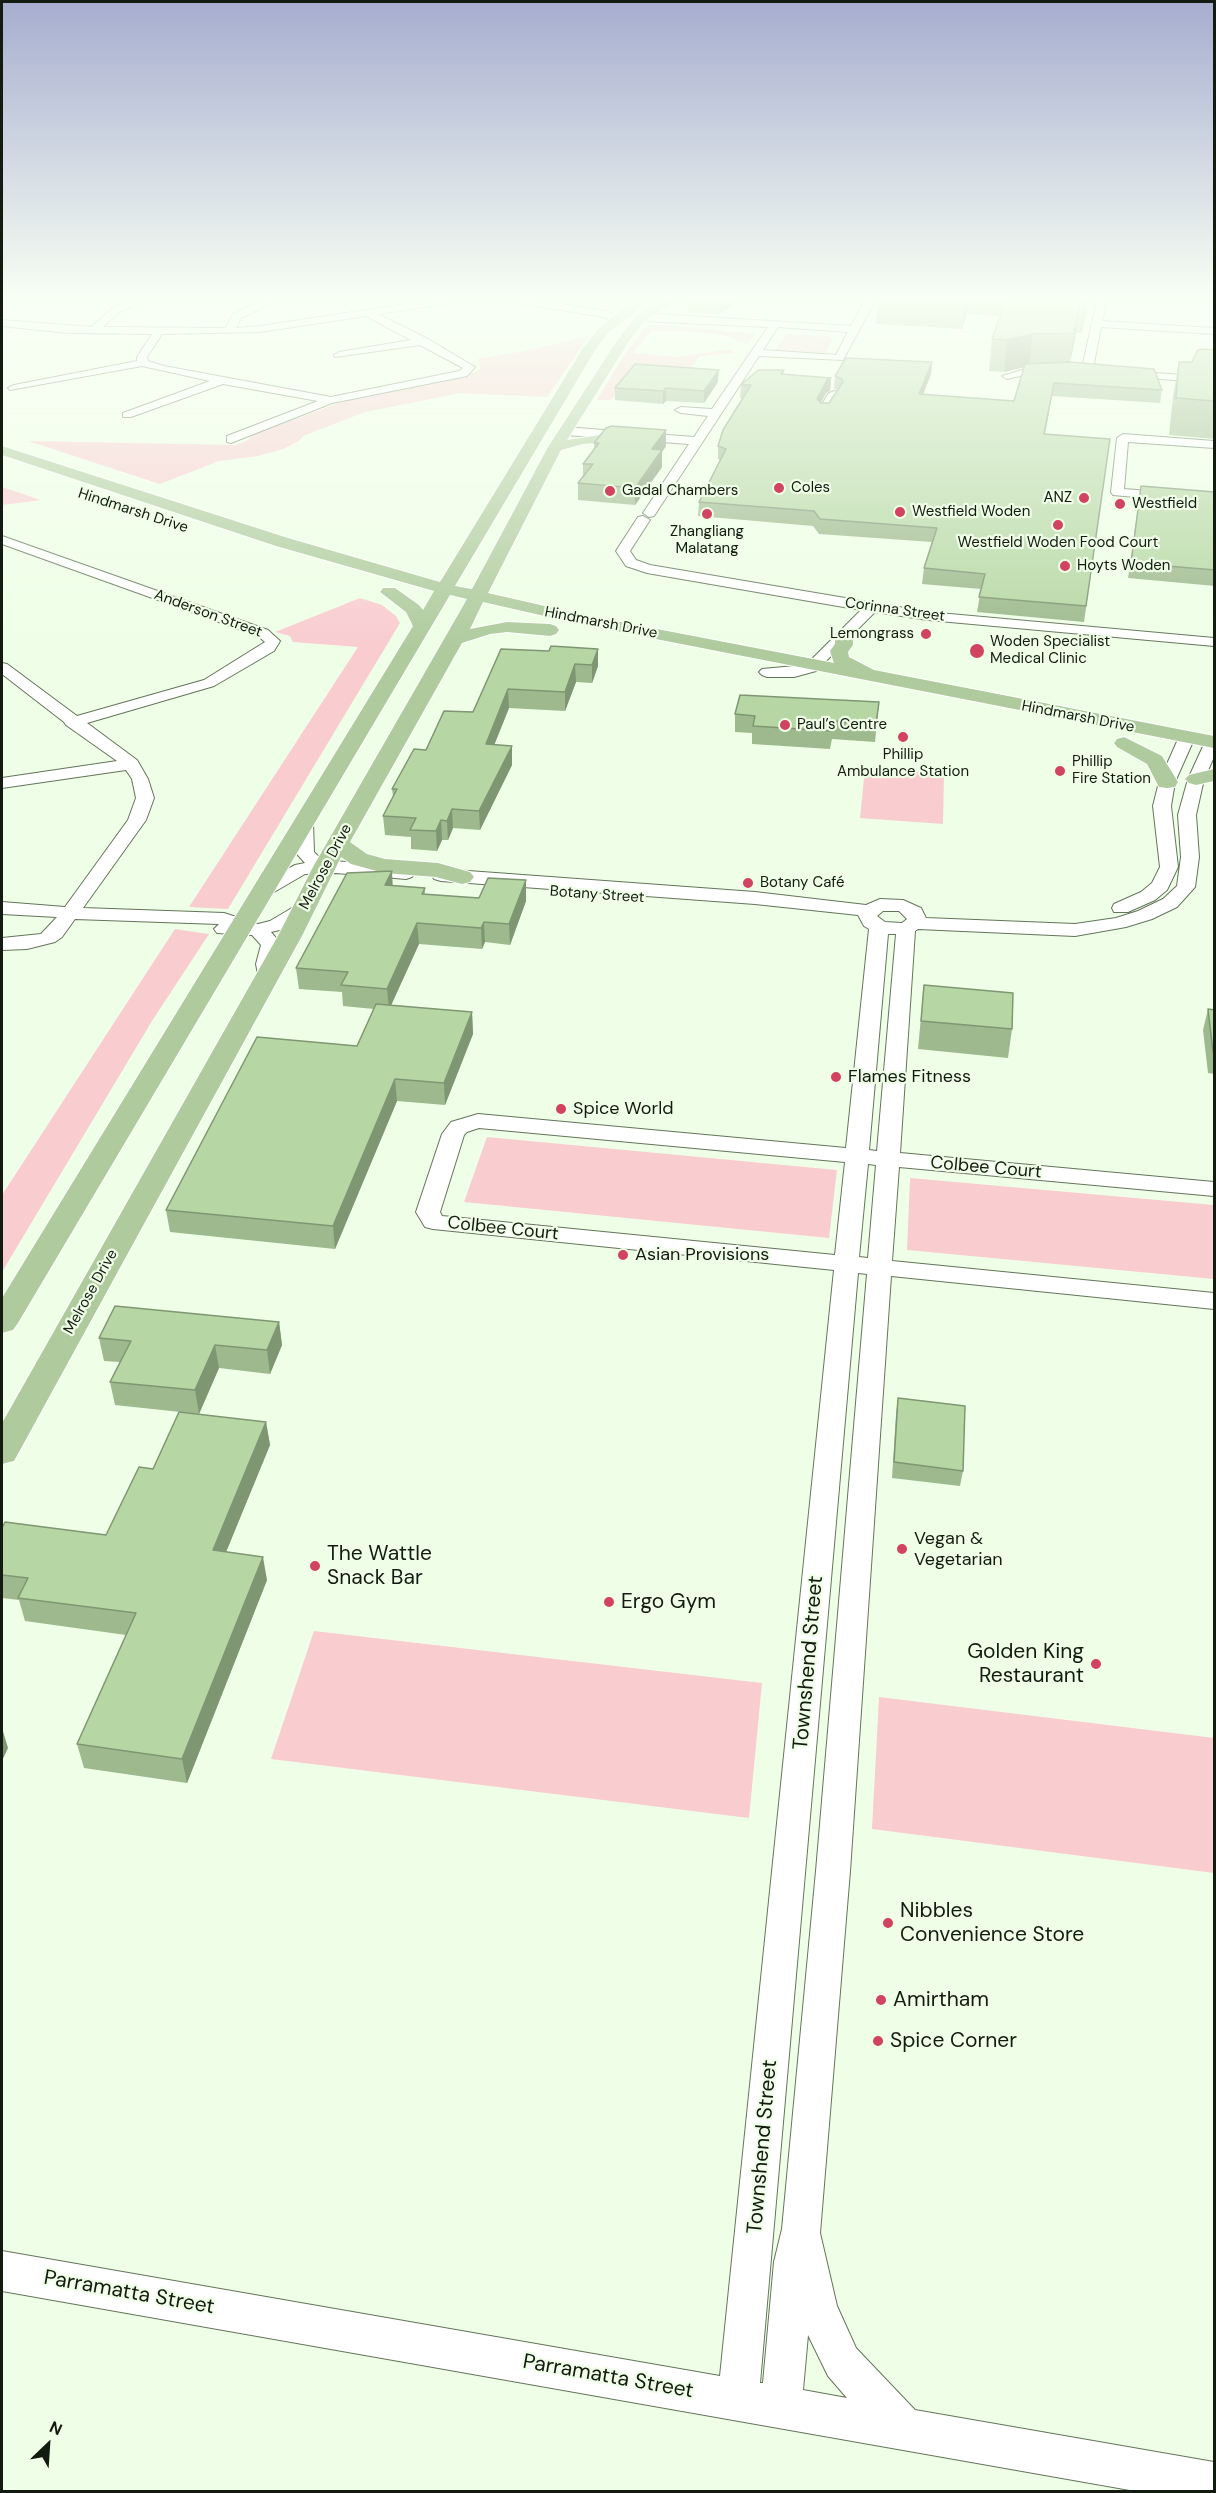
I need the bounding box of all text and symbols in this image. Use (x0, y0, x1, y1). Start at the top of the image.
place label: Coles (791, 479, 830, 497)
marker: Coles (772, 481, 786, 495)
place label: Gadal Chambers (622, 482, 738, 500)
marker: Gadal Chambers (603, 484, 617, 498)
street label: Hindmarsh Drive (76, 485, 190, 537)
place label: ANZ (1044, 489, 1072, 507)
marker: ANZ (1077, 491, 1091, 505)
place label: Westfield (1132, 495, 1197, 513)
marker: Westfield (1113, 497, 1127, 511)
place label: Westfield Woden (912, 503, 1030, 521)
marker: Westfield Woden (893, 505, 907, 519)
marker: Zhangliang Malatang (700, 507, 714, 521)
marker: Westfield Woden Food Court (1051, 518, 1065, 532)
place label: Zhangliang Malatang (670, 523, 744, 558)
place label: Westfield Woden Food Court (958, 534, 1158, 552)
place label: Hoyts Woden (1077, 557, 1170, 575)
marker: Hoyts Woden (1058, 559, 1072, 573)
street label: Anderson Street (152, 586, 264, 642)
street label: Corinna Street (844, 594, 946, 626)
street label: Hindmarsh Drive (543, 603, 659, 643)
place label: Lemongrass (830, 625, 914, 643)
marker: Lemongrass (919, 627, 933, 641)
place label: Woden Specialist Medical Clinic (990, 633, 1110, 668)
marker: Woden Specialist Medical Clinic (968, 642, 986, 660)
street label: Hindmarsh Drive (1020, 697, 1136, 737)
place label: Paul’s Centre (797, 716, 887, 734)
marker: Paul’s Centre (778, 718, 792, 732)
marker: Phillip Ambulance Station (896, 730, 910, 744)
place label: Phillip Ambulance Station (837, 746, 969, 781)
place label: Phillip Fire Station (1072, 753, 1151, 788)
marker: Phillip Fire Station (1053, 764, 1067, 778)
street label: Melrose Drive (296, 821, 356, 913)
place label: Botany Café (760, 874, 845, 892)
marker: Botany Café (741, 876, 755, 890)
street label: Botany Street (549, 883, 645, 907)
place label: Flames Fitness (848, 1066, 971, 1088)
marker: Flames Fitness (829, 1070, 843, 1084)
place label: Spice World (573, 1098, 673, 1120)
marker: Spice World (554, 1102, 568, 1116)
street label: Colbee Court (929, 1152, 1043, 1184)
street label: Colbee Court (446, 1212, 560, 1246)
place label: Asian Provisions (635, 1244, 769, 1266)
street label: Melrose Drive (60, 1246, 122, 1338)
marker: Asian Provisions (616, 1248, 630, 1262)
place label: Vegan & Vegetarian (914, 1528, 1003, 1570)
place label: The Wattle Snack Bar (327, 1541, 432, 1591)
marker: Vegan & Vegetarian (895, 1542, 909, 1556)
marker: The Wattle Snack Bar (308, 1559, 322, 1573)
street label: Townshend Street (789, 1575, 829, 1751)
place label: Ergo Gym (621, 1589, 716, 1615)
marker: Ergo Gym (602, 1595, 616, 1609)
place label: Golden King Restaurant (967, 1639, 1084, 1689)
marker: Golden King Restaurant (1089, 1657, 1103, 1671)
place label: Nibbles Convenience Store (900, 1898, 1084, 1948)
marker: Nibbles Convenience Store (881, 1916, 895, 1930)
place label: Amirtham (893, 1987, 989, 2013)
marker: Amirtham (874, 1993, 888, 2007)
place label: Spice Corner (890, 2028, 1017, 2054)
marker: Spice Corner (871, 2034, 885, 2048)
street label: Townshend Street (743, 2059, 783, 2235)
street label: Parramatta Street (42, 2266, 216, 2320)
street label: Parramatta Street (521, 2350, 695, 2404)
north arrow (18, 2415, 78, 2475)
text: N (46, 2416, 66, 2440)

